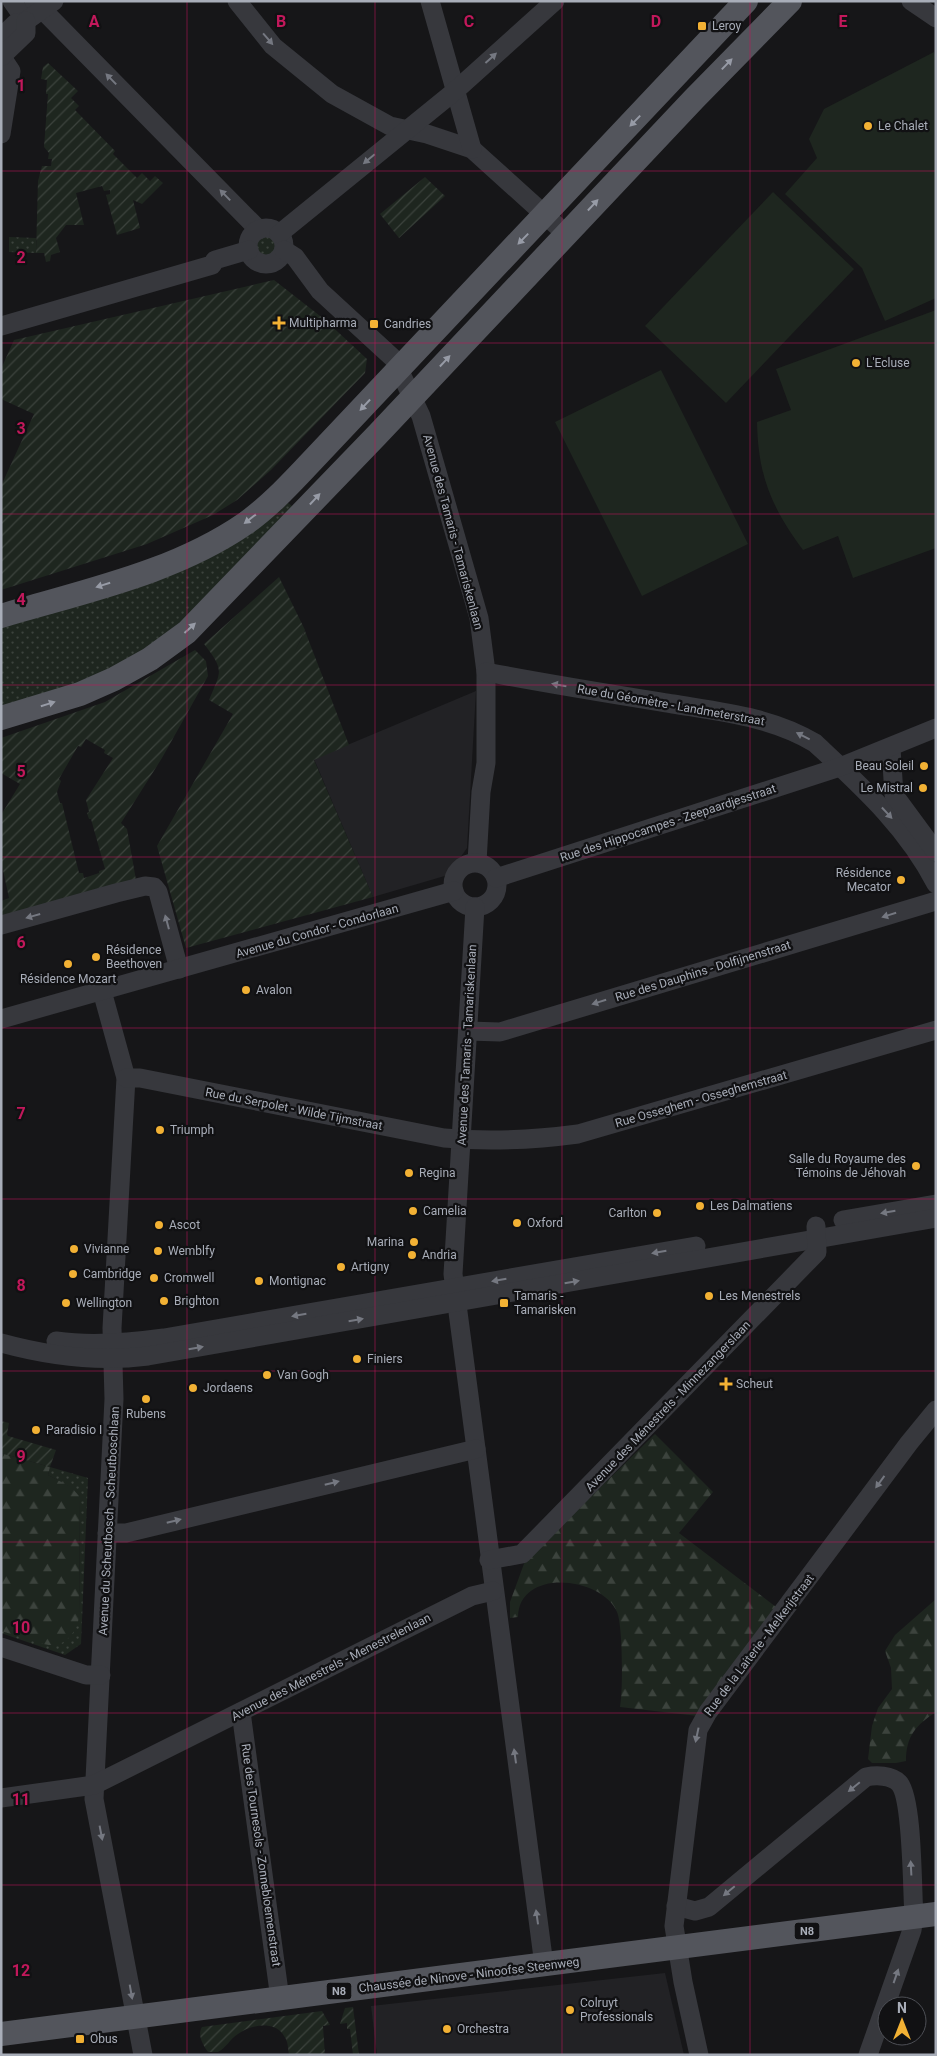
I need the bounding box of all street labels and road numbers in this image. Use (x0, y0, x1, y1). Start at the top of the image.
street label: Avenue des Tamaris - Tamariskenlaan (420, 433, 486, 631)
street label: Rue du Géomètre - Landmeterstraat (576, 682, 766, 728)
street label: Rue des Hippocampes - Zeepaardjesstraat (558, 781, 778, 865)
street label: Avenue du Condor - Condorlaan (234, 901, 400, 961)
street label: Rue des Dauphins - Dolfijnenstraat (614, 938, 792, 1004)
street label: Avenue des Tamaris - Tamariskenlaan (455, 944, 479, 1146)
street label: Rue Osseghem - Osseghemstraat (614, 1068, 789, 1130)
street label: Rue du Serpolet - Wilde Tijmstraat (204, 1085, 384, 1133)
street label: Avenue des Ménestrels - Minnezangerslaan (583, 1318, 753, 1494)
street label: Avenue du Scheutbosch - Scheutboschlaan (96, 1406, 122, 1636)
street label: Rue de la Laiterie - Melkerijstraat (701, 1571, 817, 1719)
street label: Avenue des Ménestrels - Menestrelenlaan (229, 1610, 433, 1724)
street label: Rue des Tournesols - Zonnebloemenstraat (238, 1743, 284, 1967)
road number: N8 (794, 1922, 820, 1940)
street label: Chaussée de Ninove - Ninoofse Steenweg (358, 1955, 580, 1995)
road number: N8 (326, 1982, 352, 2000)

